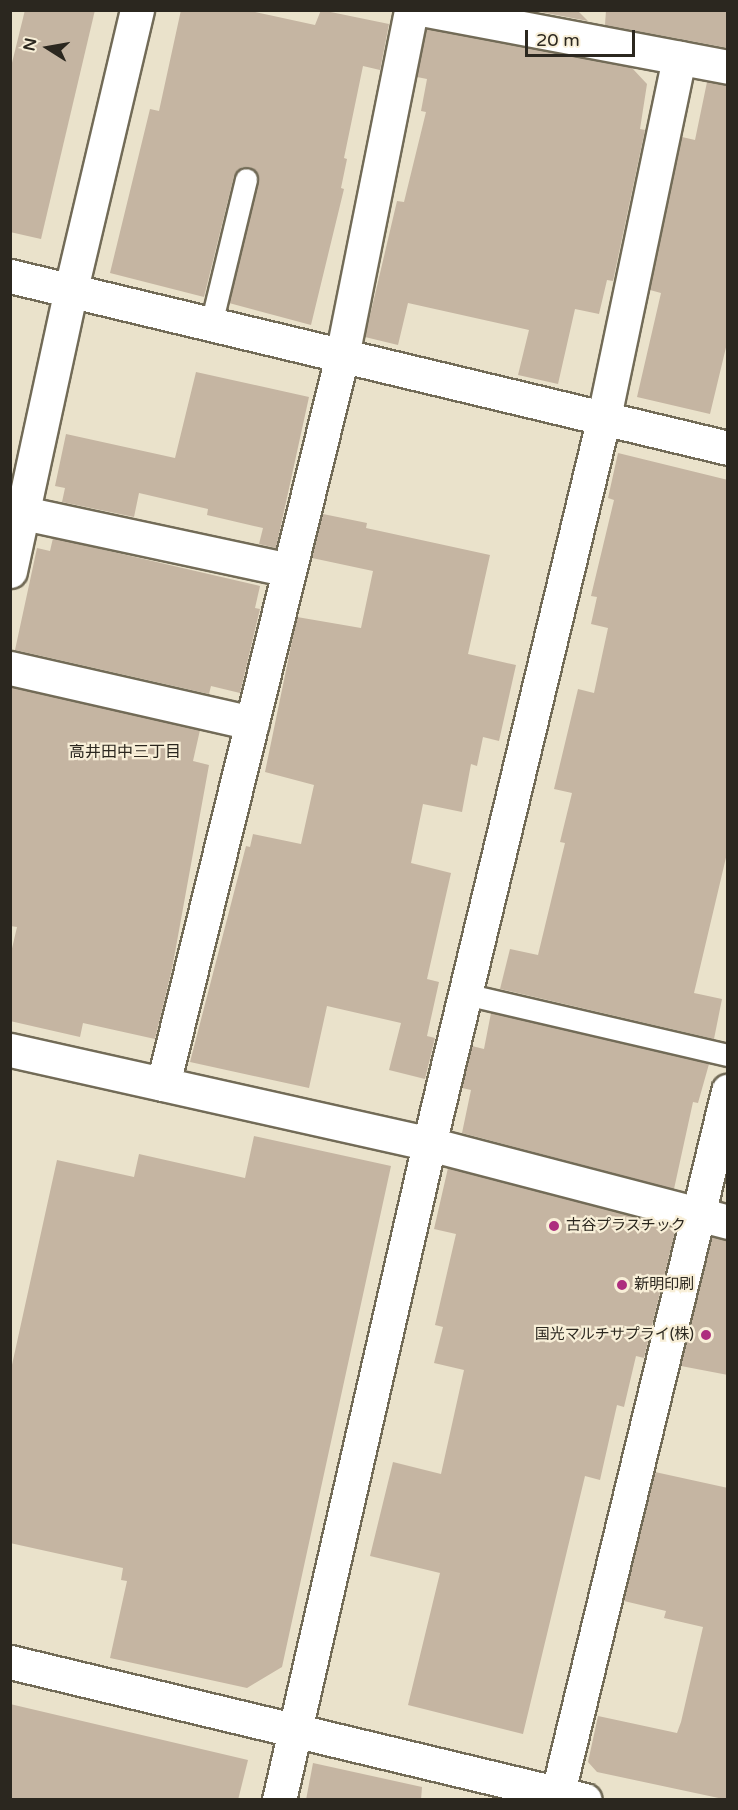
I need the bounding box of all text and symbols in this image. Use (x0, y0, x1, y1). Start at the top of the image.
north arrow (18, 18, 78, 78)
scale bar (528, 18, 638, 56)
text: 20 m (536, 29, 580, 51)
text: N (19, 36, 41, 53)
district label: 高井田中三丁目 (69, 742, 181, 762)
place label: 古谷プラスチック (566, 1217, 686, 1235)
marker: 古谷プラスチック (547, 1219, 561, 1233)
place label: 新明印刷 (634, 1276, 694, 1294)
marker: 新明印刷 (615, 1278, 629, 1292)
place label: 国光マルチサプライ(株) (535, 1326, 694, 1344)
marker: 国光マルチサプライ(株) (699, 1328, 713, 1342)

